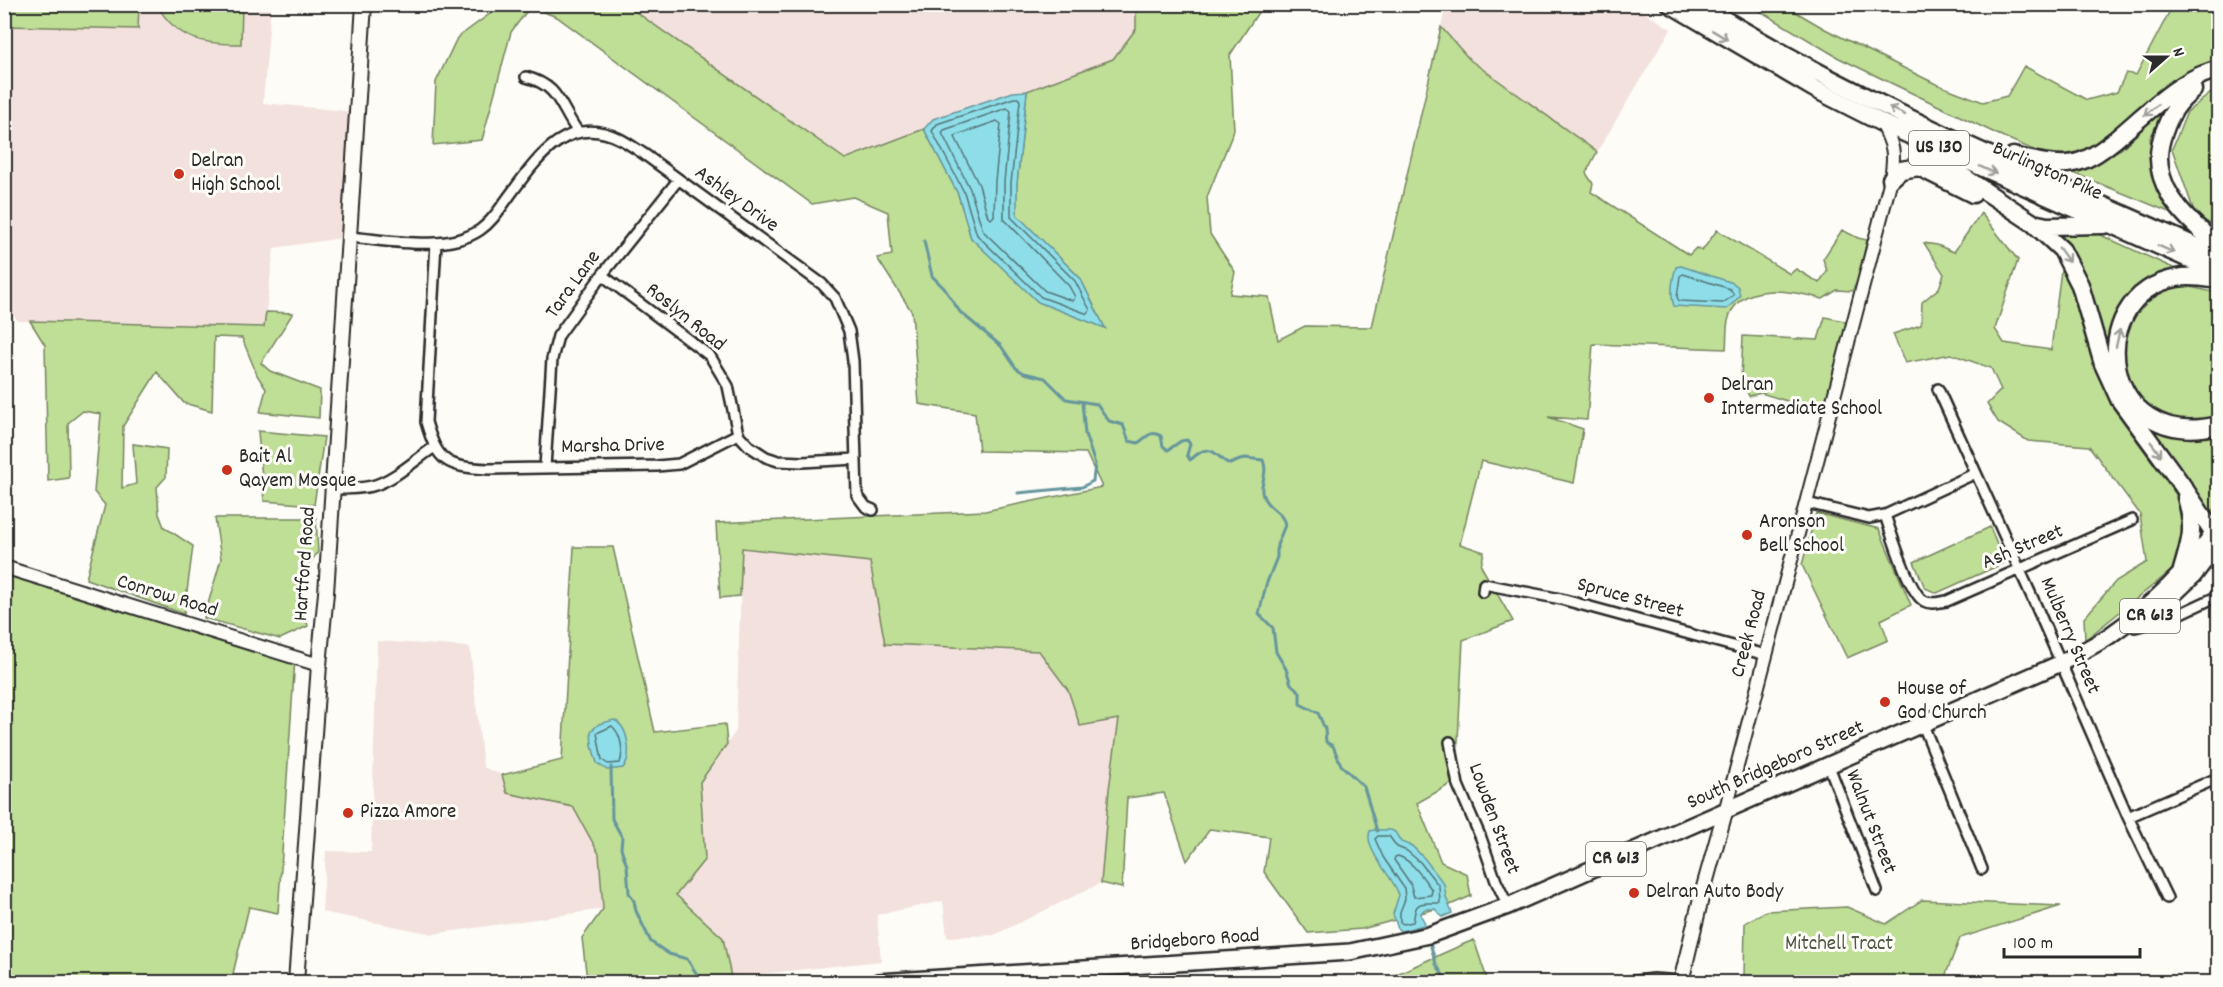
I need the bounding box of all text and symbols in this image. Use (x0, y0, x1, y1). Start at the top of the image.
north arrow (2136, 27, 2196, 87)
one-way arrow (1711, 29, 1728, 41)
text: N (2166, 45, 2190, 60)
one-way arrow (2143, 104, 2159, 117)
one-way arrow (1888, 105, 1906, 117)
road number: US 130 (1909, 131, 1969, 165)
street label: Burlington Pike (1987, 134, 2107, 210)
place label: Delran High School (191, 147, 280, 201)
street label: Ashley Drive (688, 159, 784, 241)
one-way arrow (1978, 165, 1996, 176)
marker: Delran High School (172, 167, 186, 181)
one-way arrow (2157, 244, 2175, 255)
street label: Tara Lane (539, 245, 609, 325)
one-way arrow (2058, 247, 2070, 263)
street label: Roslyn Road (638, 276, 732, 360)
one-way arrow (2112, 329, 2124, 348)
place label: Delran Intermediate School (1721, 371, 1882, 425)
marker: Delran Intermediate School (1702, 391, 1716, 405)
street label: Marsha Drive (561, 431, 665, 463)
one-way arrow (2149, 440, 2162, 456)
place label: Bait Al Qayem Mosque (239, 443, 356, 497)
marker: Bait Al Qayem Mosque (220, 463, 234, 477)
street label: Hartford Road (287, 506, 325, 622)
place label: Aronson Bell School (1759, 508, 1844, 562)
street label: Ash Street (1978, 517, 2069, 579)
marker: Aronson Bell School (1740, 528, 1754, 542)
street label: Conrow Road (113, 567, 221, 627)
street label: Spruce Street (1573, 570, 1687, 628)
street label: Mulberry Street (2031, 573, 2107, 699)
street label: Creek Road (1724, 587, 1776, 681)
road number: CR 613 (2120, 599, 2180, 633)
place label: House of God Church (1897, 675, 1987, 729)
marker: House of God Church (1878, 695, 1892, 709)
street label: South Bridgeboro Street (1683, 713, 1870, 819)
street label: Lowden Street (1459, 759, 1527, 879)
street label: Walnut Street (1836, 766, 1904, 879)
place label: Pizza Amore (360, 798, 456, 828)
marker: Pizza Amore (341, 806, 355, 820)
road number: CR 613 (1586, 842, 1646, 876)
place label: Delran Auto Body (1646, 878, 1784, 908)
marker: Delran Auto Body (1627, 886, 1641, 900)
scale bar (2004, 921, 2140, 959)
street label: Bridgeboro Road (1129, 922, 1261, 960)
park label: Mitchell Tract (1785, 930, 1893, 960)
text: 100 m (2013, 932, 2053, 957)

